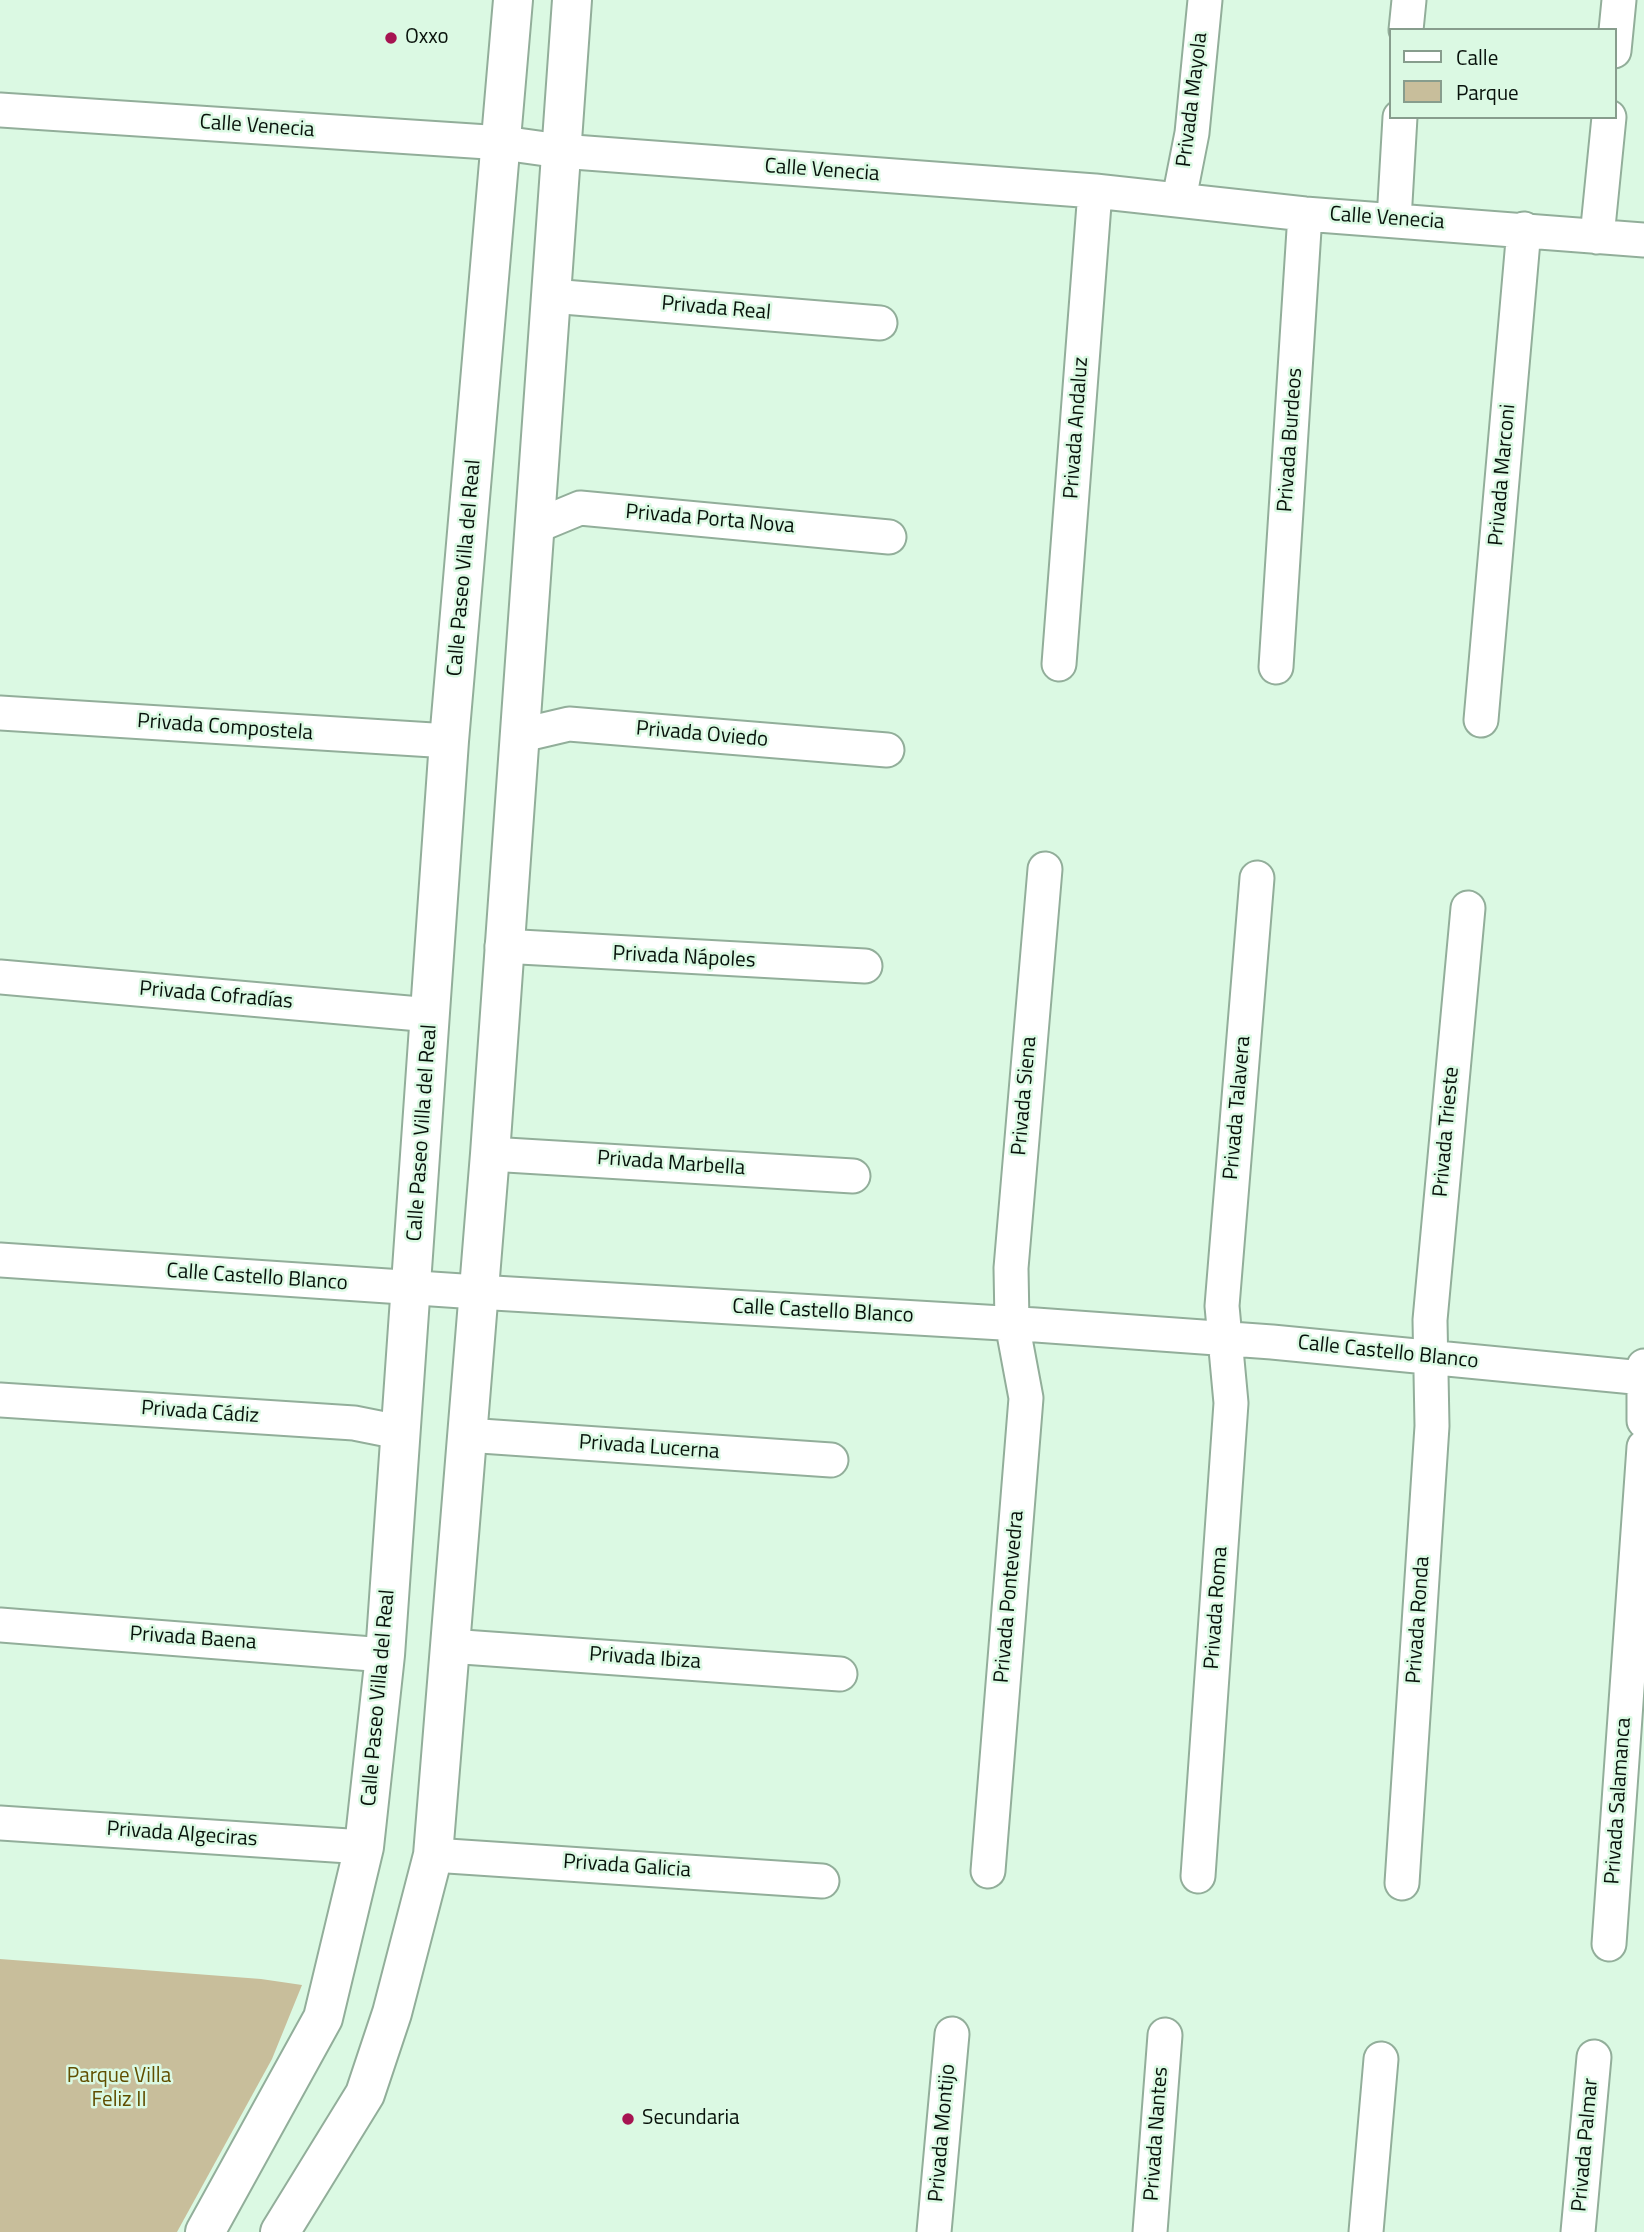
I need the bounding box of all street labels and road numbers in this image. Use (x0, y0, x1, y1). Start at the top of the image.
street label: Privada Mayola (1172, 31, 1214, 169)
street label: Calle Venecia (199, 110, 315, 144)
street label: Calle Venecia (764, 154, 880, 188)
street label: Calle Venecia (1329, 202, 1445, 236)
street label: Privada Real (660, 292, 772, 326)
street label: Privada Andaluz (1059, 356, 1095, 500)
street label: Privada Burdeos (1273, 367, 1309, 513)
street label: Privada Marconi (1484, 403, 1522, 547)
street label: Calle Paseo Villa del Real (443, 459, 487, 677)
street label: Privada Porta Nova (624, 500, 796, 540)
street label: Privada Compostela (136, 709, 314, 747)
street label: Privada Oviedo (635, 717, 769, 753)
street label: Privada Nápoles (612, 942, 756, 974)
street label: Privada Cofradías (138, 977, 294, 1015)
street label: Calle Paseo Villa del Real (403, 1024, 443, 1242)
street label: Privada Siena (1007, 1035, 1043, 1157)
street label: Privada Talavera (1219, 1035, 1257, 1181)
street label: Privada Trieste (1429, 1066, 1465, 1198)
street label: Privada Marbella (596, 1146, 746, 1182)
street label: Calle Castello Blanco (166, 1259, 348, 1297)
street label: Calle Castello Blanco (732, 1295, 914, 1329)
street label: Calle Castello Blanco (1296, 1331, 1480, 1375)
street label: Privada Cádiz (140, 1396, 260, 1430)
street label: Privada Lucerna (578, 1431, 720, 1465)
street label: Privada Pontevedra (990, 1510, 1030, 1684)
street label: Privada Roma (1200, 1546, 1234, 1670)
street label: Privada Ronda (1402, 1555, 1436, 1685)
street label: Calle Paseo Villa del Real (357, 1589, 401, 1807)
street label: Privada Baena (129, 1622, 257, 1656)
street label: Privada Ibiza (588, 1643, 702, 1675)
street label: Privada Salamanca (1601, 1717, 1637, 1885)
street label: Privada Algeciras (106, 1817, 258, 1853)
street label: Privada Galicia (562, 1850, 692, 1884)
street label: Privada Montijo (924, 2063, 962, 2203)
street label: Privada Nantes (1140, 2066, 1174, 2202)
street label: Privada Palmar (1568, 2077, 1604, 2213)

